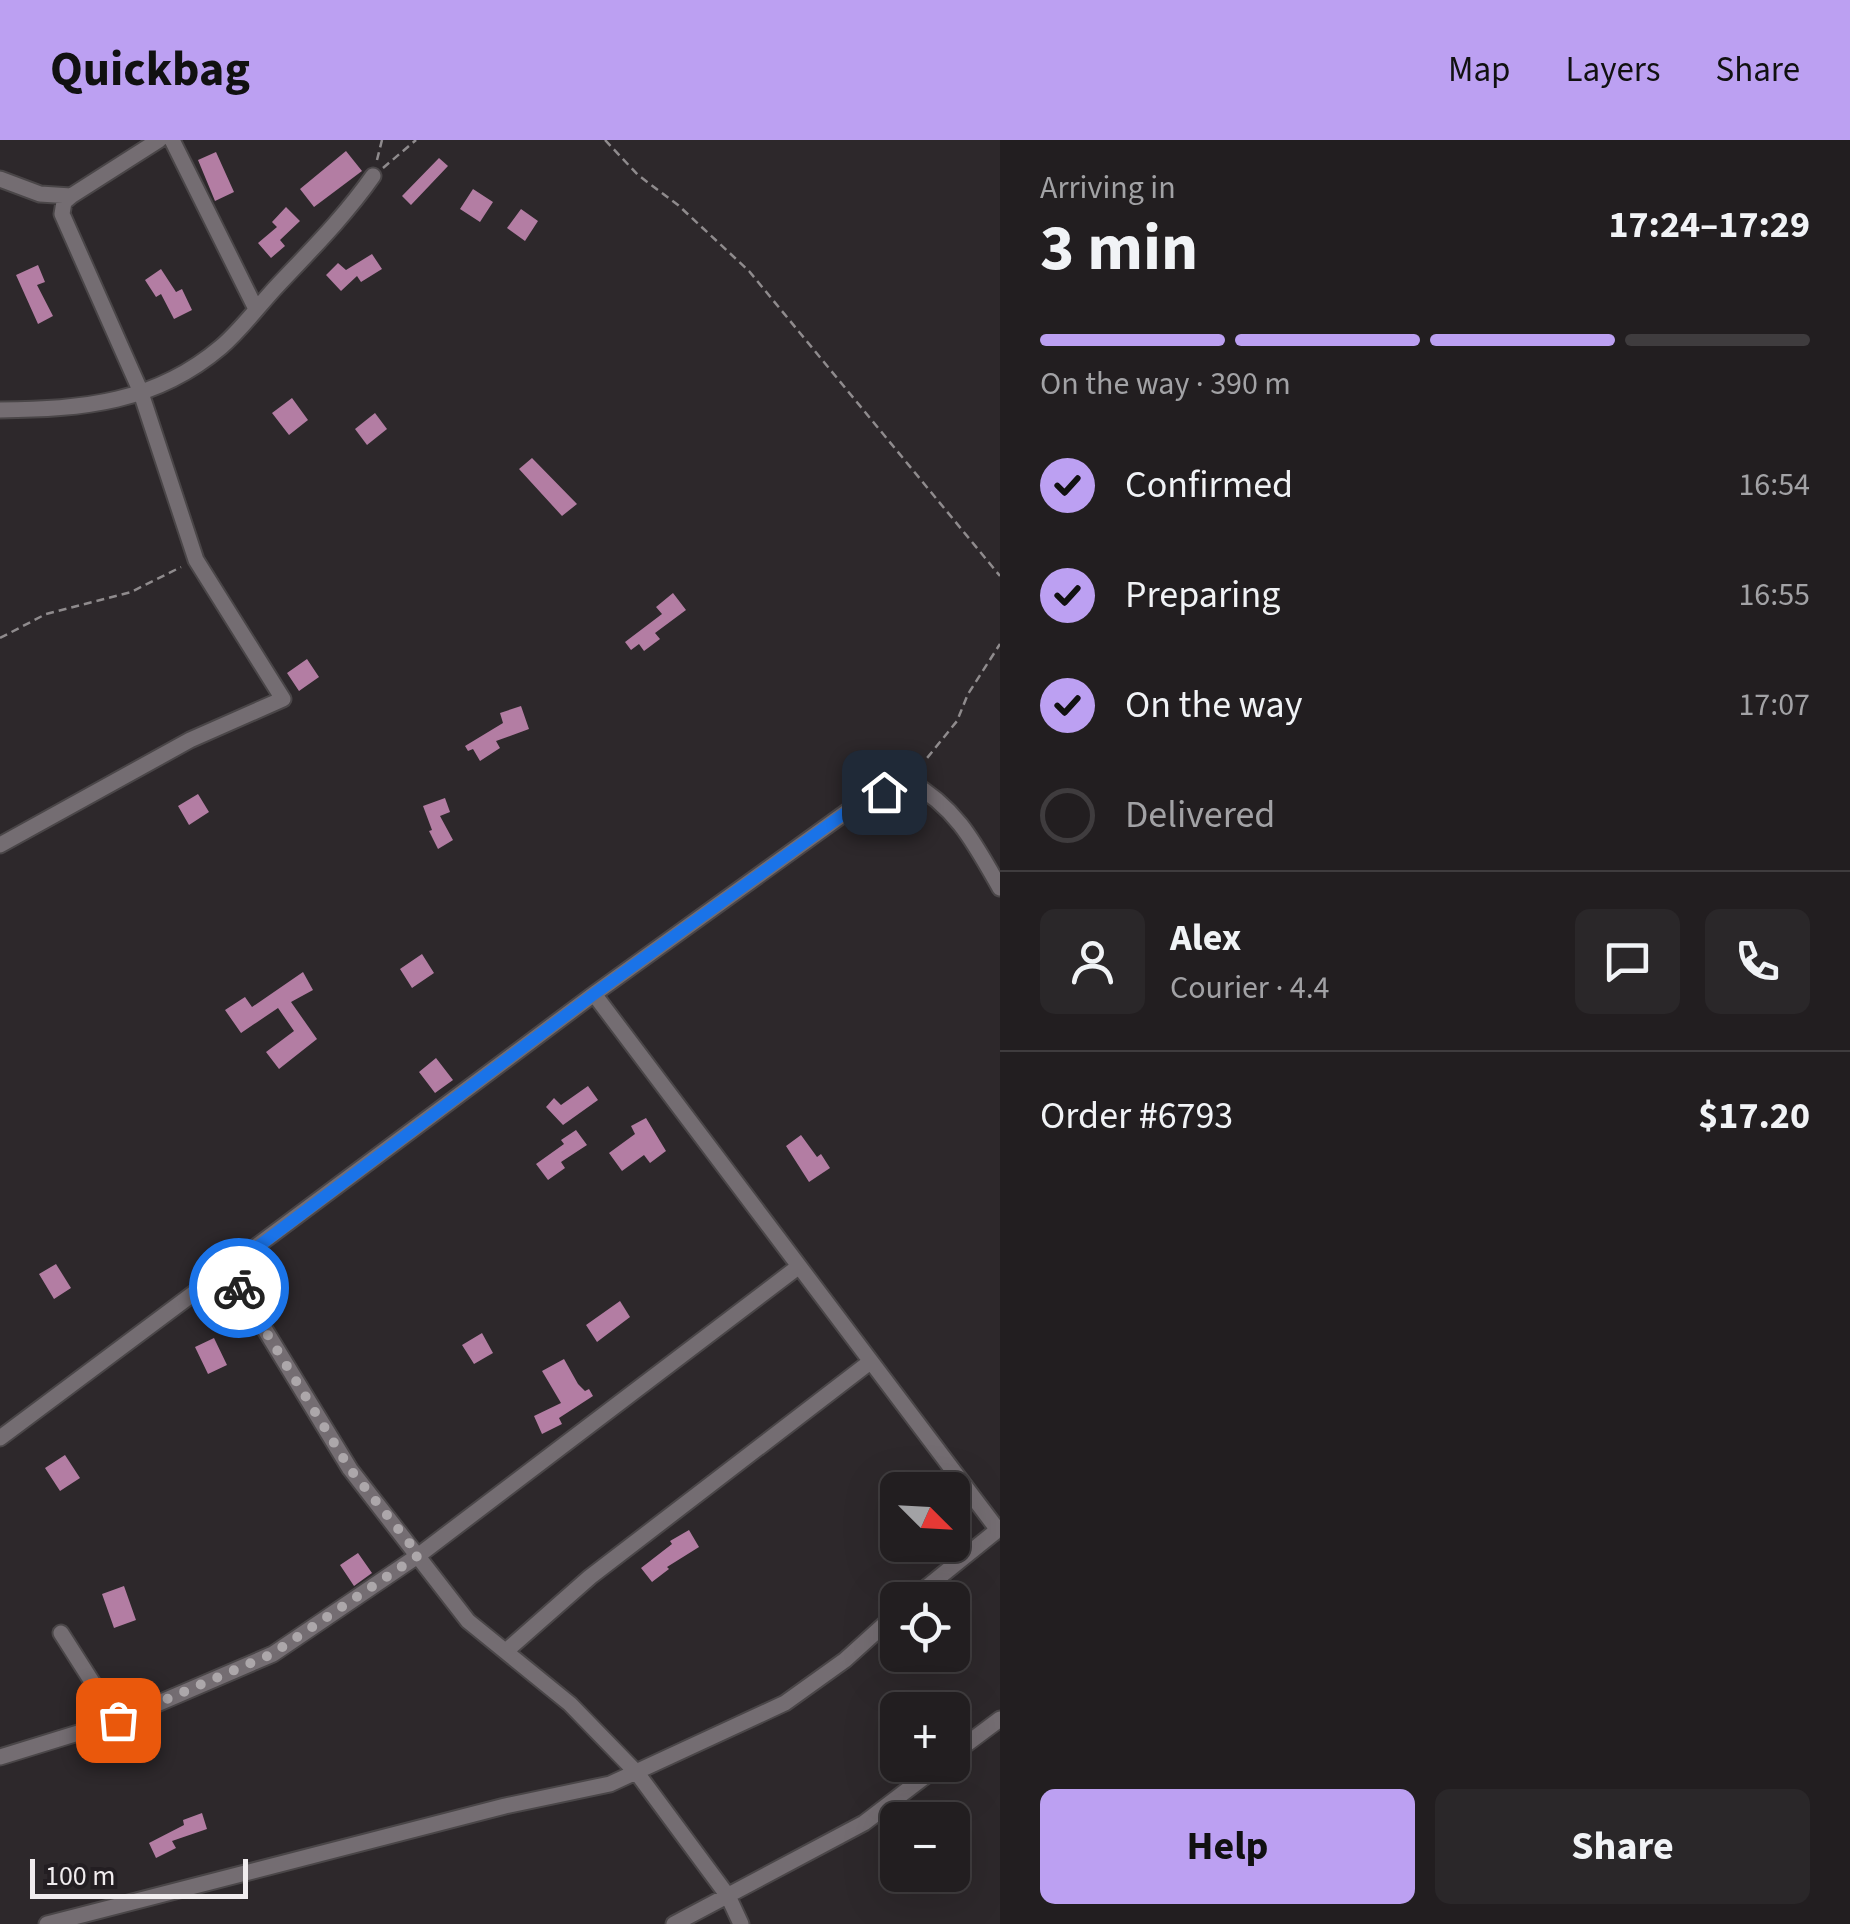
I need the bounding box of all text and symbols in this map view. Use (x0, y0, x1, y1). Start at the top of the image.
text: Quickbag (50, 36, 250, 104)
text: Map (1448, 45, 1511, 95)
text: Layers (1566, 45, 1660, 95)
text: Share (1715, 45, 1800, 95)
text: Arriving in (1040, 165, 1176, 211)
text: 17:24–17:29 (1608, 198, 1810, 252)
text: 3 min (1040, 202, 1198, 295)
text: On the way · 390 m (1040, 361, 1291, 407)
icon: check (1040, 458, 1095, 513)
text: Confirmed (1125, 458, 1293, 512)
text: 16:54 (1738, 462, 1810, 508)
icon: check (1040, 568, 1095, 623)
text: Preparing (1125, 568, 1280, 622)
text: 16:55 (1738, 572, 1810, 618)
icon: check (1040, 678, 1095, 733)
text: On the way (1125, 678, 1302, 732)
text: 17:07 (1738, 682, 1810, 728)
pin (842, 750, 927, 835)
icon: home (857, 765, 912, 820)
text: Delivered (1125, 788, 1275, 842)
button: person (1040, 909, 1145, 1014)
button: chat (1575, 909, 1680, 1014)
button: phone (1705, 909, 1810, 1014)
text: Alex (1170, 911, 1241, 965)
text: Courier · 4.4 (1170, 965, 1330, 1011)
text: Order #6793 (1040, 1089, 1233, 1143)
text: $17.20 (1698, 1089, 1810, 1143)
courier (189, 1238, 289, 1338)
icon: bike (212, 1261, 267, 1316)
north arrow (880, 1472, 970, 1562)
map controls (880, 1472, 970, 1892)
button: locate (880, 1582, 970, 1672)
pin (76, 1678, 161, 1763)
button: + (880, 1692, 970, 1782)
icon: bag (91, 1693, 146, 1748)
button: Help (1040, 1789, 1415, 1904)
button: Share (1435, 1789, 1810, 1904)
button: − (880, 1802, 970, 1892)
scale bar (30, 1854, 248, 1898)
text: 100 m (45, 1856, 116, 1896)

